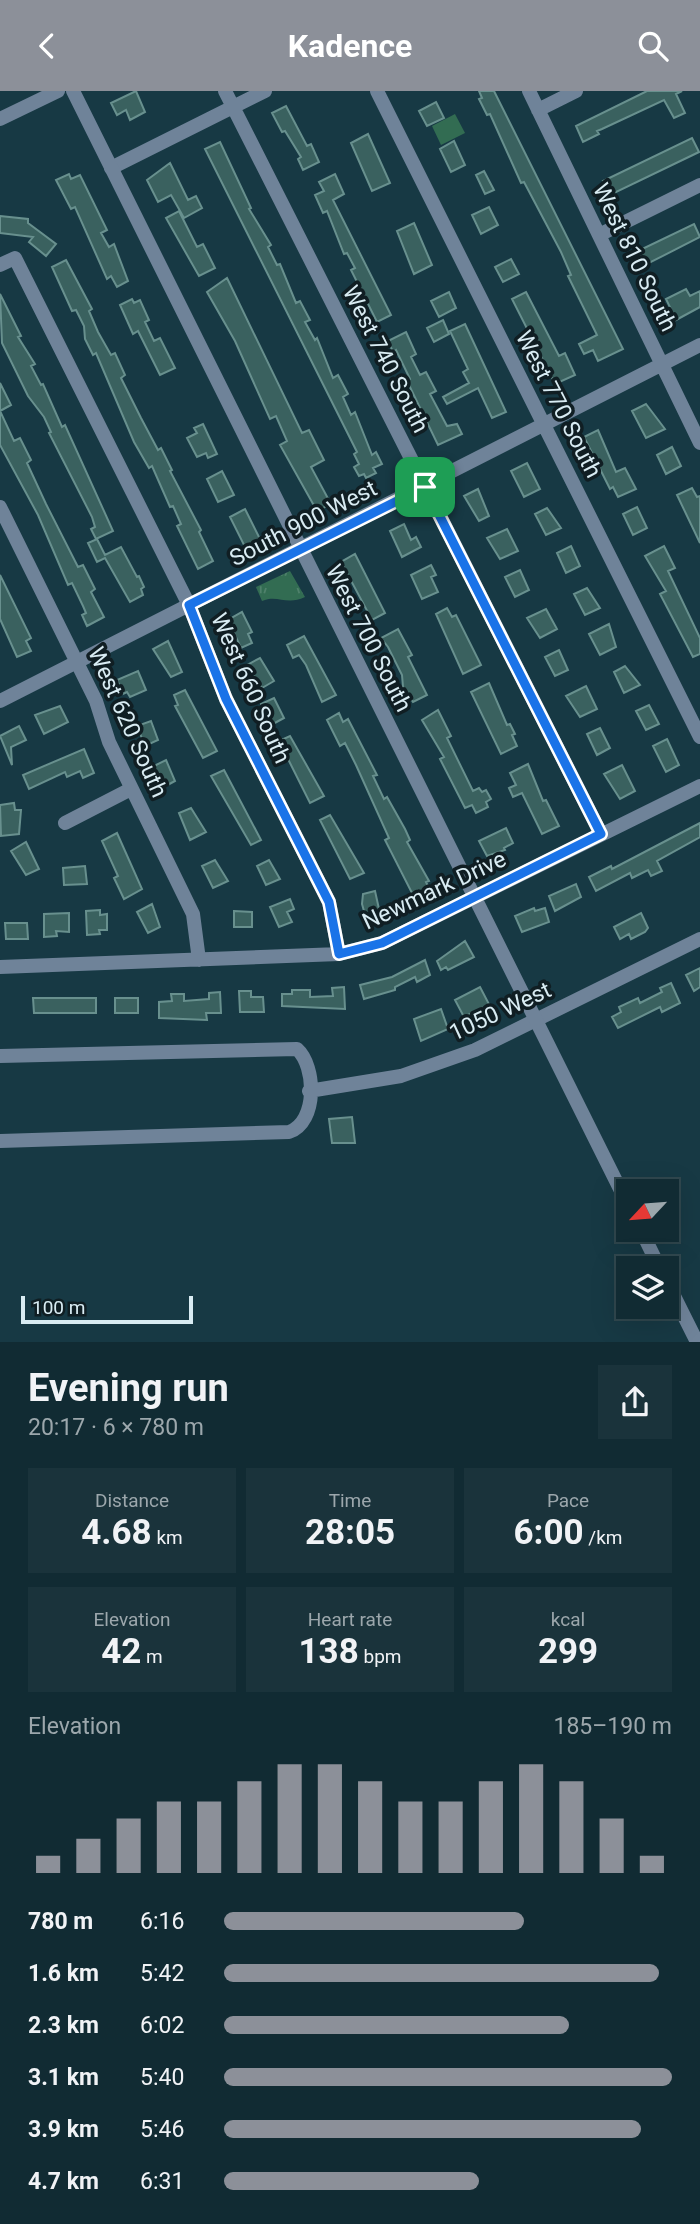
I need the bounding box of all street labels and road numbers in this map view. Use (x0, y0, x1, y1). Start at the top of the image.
street label: West 810 South (587, 179, 682, 336)
street label: West 740 South (337, 281, 434, 437)
street label: West 770 South (510, 326, 607, 482)
street label: South 900 West (225, 475, 381, 572)
street label: West 700 South (320, 560, 417, 716)
street label: West 660 South (205, 609, 296, 767)
street label: West 620 South (82, 643, 173, 801)
street label: Newmark Drive (358, 845, 510, 936)
street label: 1050 West (445, 976, 555, 1047)

